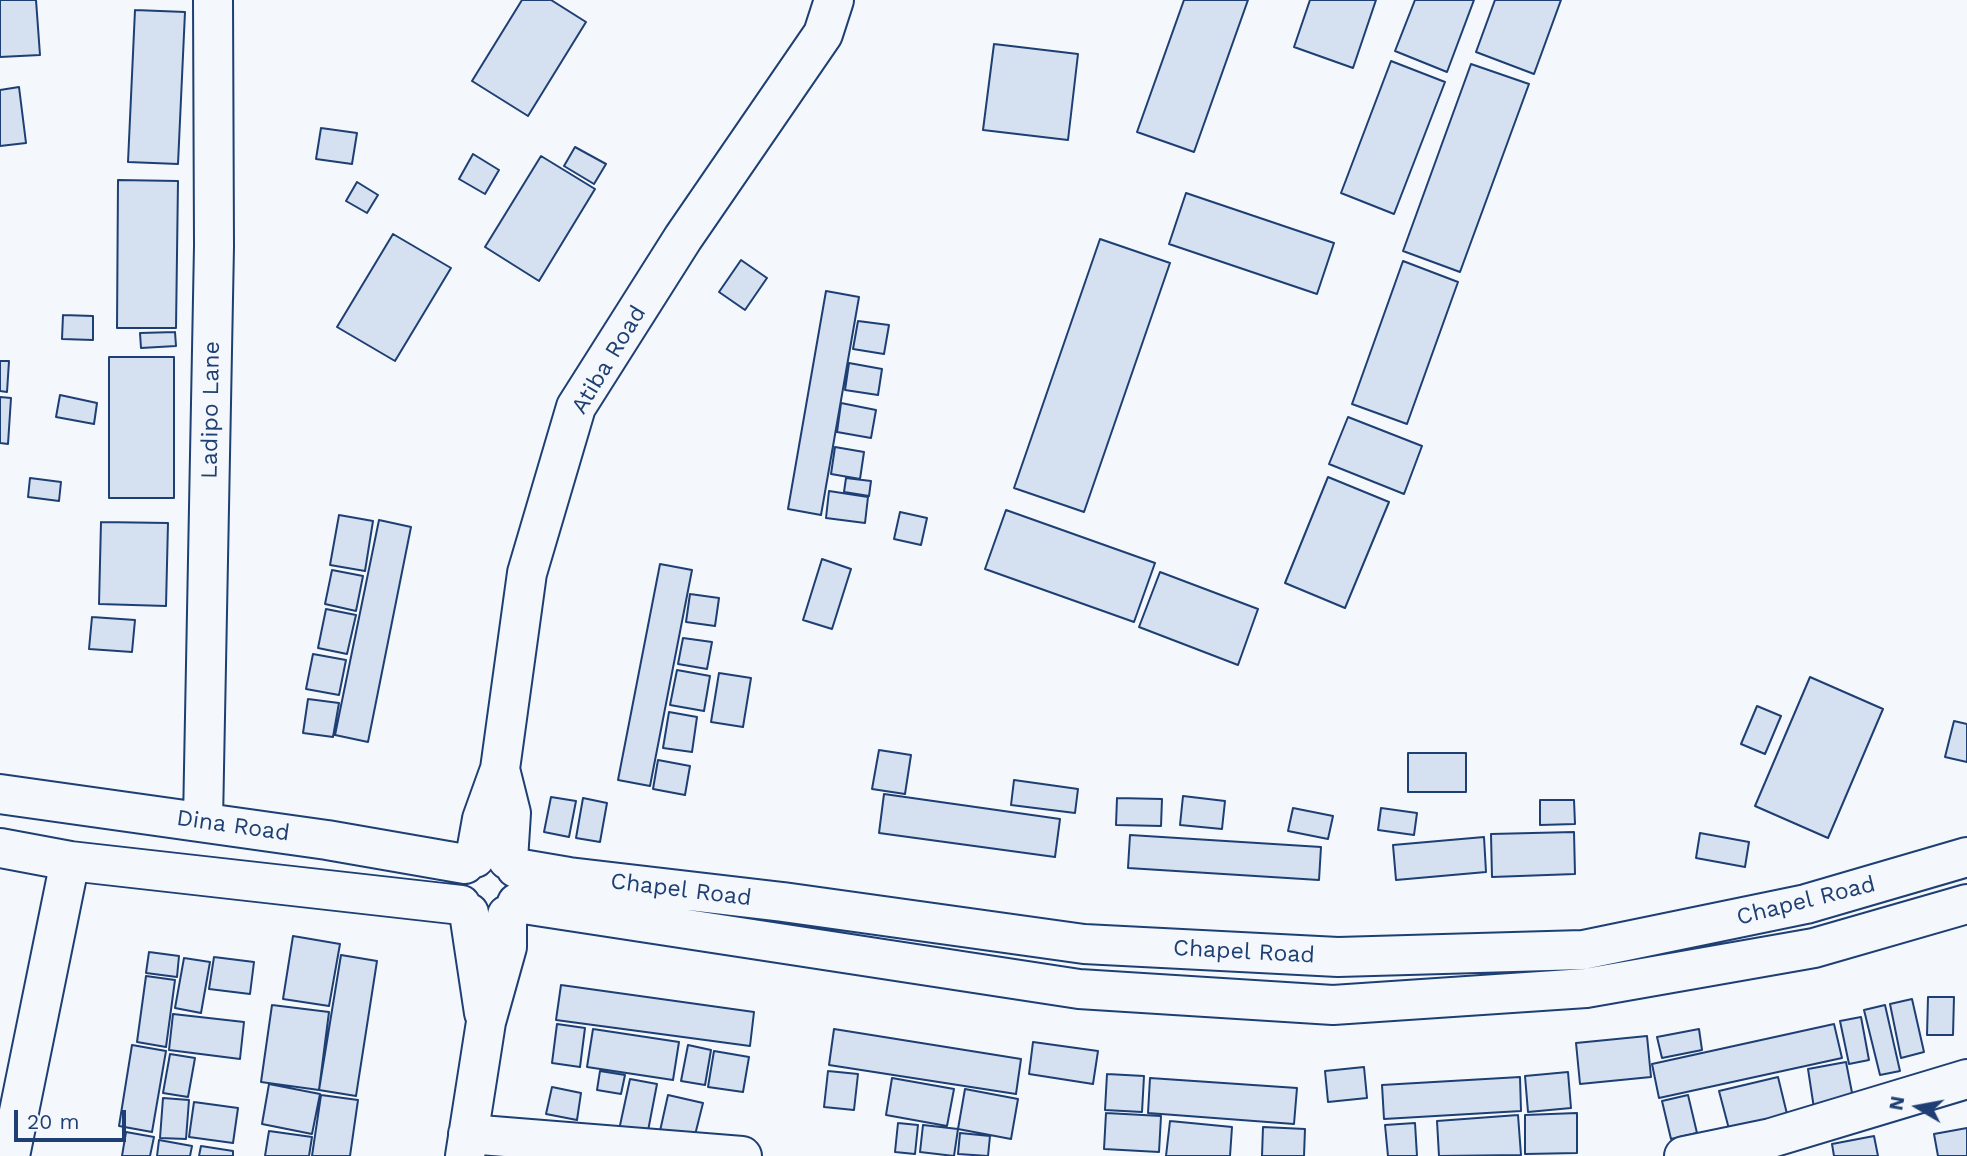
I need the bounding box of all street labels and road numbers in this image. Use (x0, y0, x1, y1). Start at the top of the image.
street label: Atiba Road (566, 301, 652, 419)
street label: Ladipo Lane (196, 341, 226, 479)
street label: Dina Road (175, 804, 291, 848)
street label: Chapel Road (609, 868, 753, 912)
street label: Chapel Road (1734, 870, 1878, 932)
street label: Chapel Road (1173, 935, 1315, 969)

